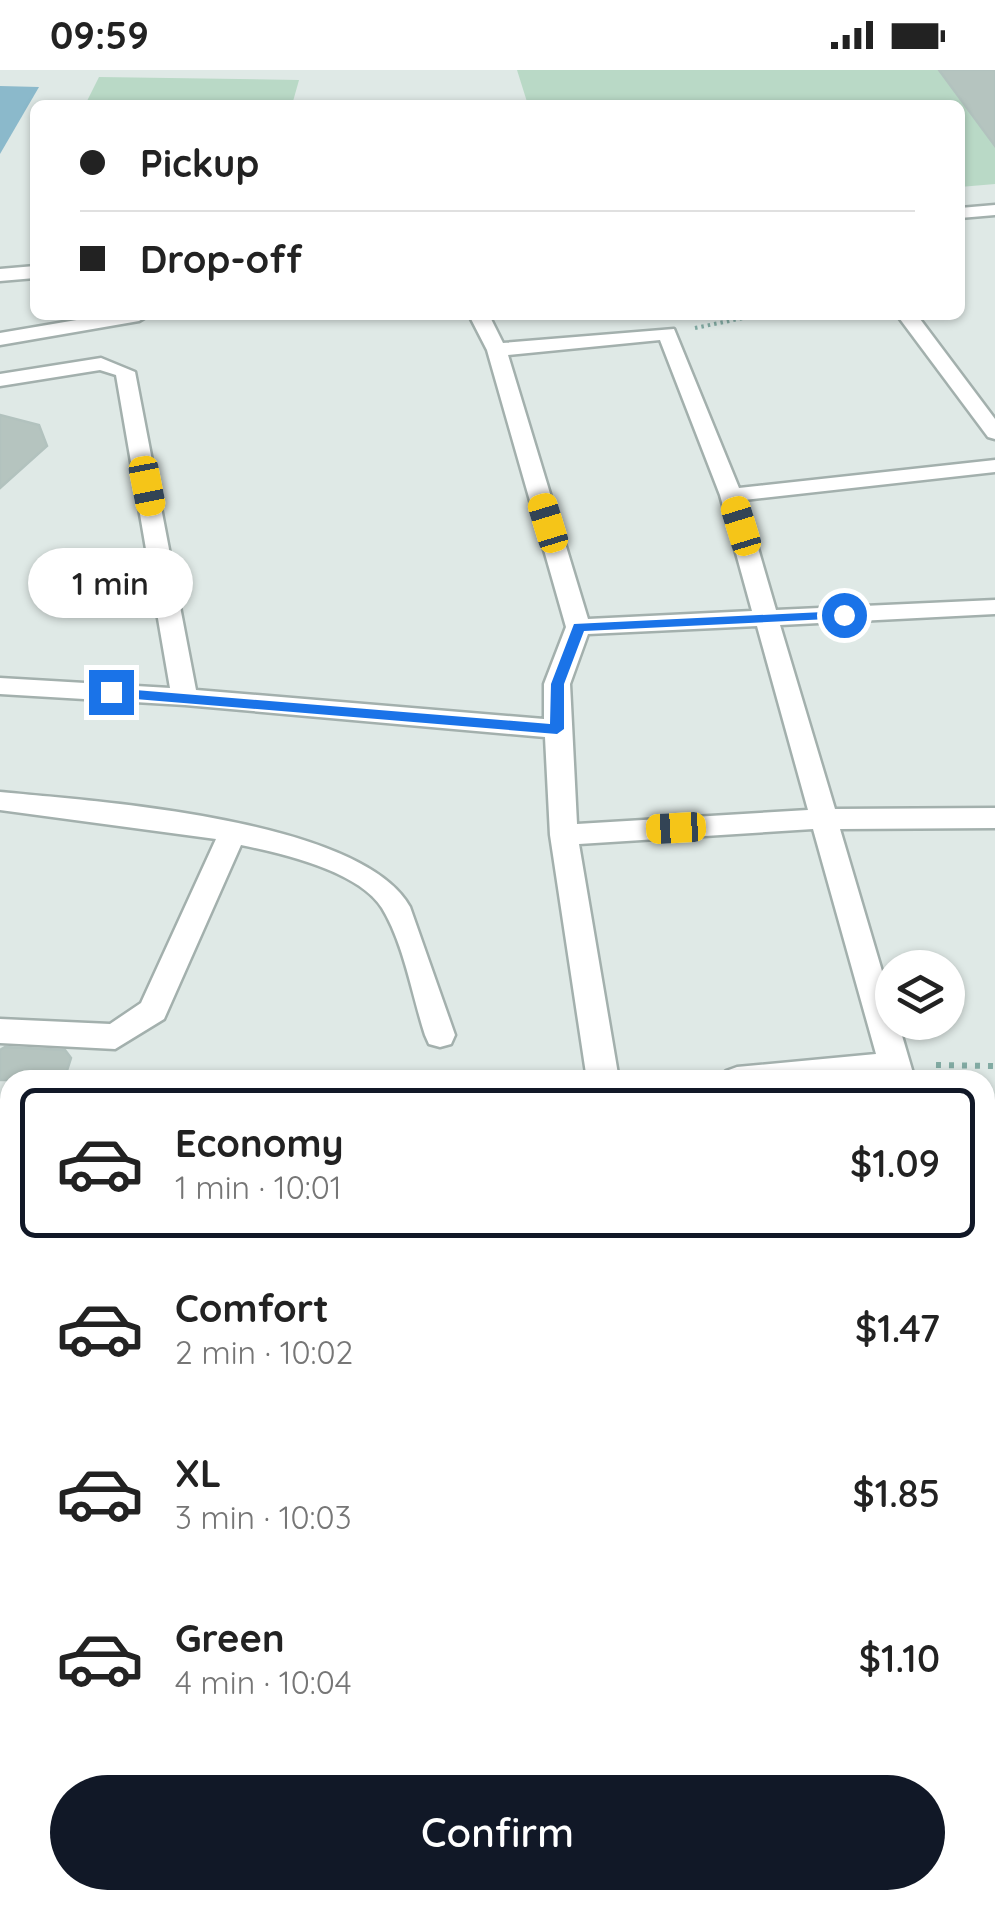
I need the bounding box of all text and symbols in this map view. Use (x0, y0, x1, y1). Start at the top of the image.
text: 09:59 (50, 11, 149, 59)
text: Pickup (140, 139, 259, 187)
text: Drop-off (140, 235, 302, 283)
car (127, 454, 167, 518)
car (525, 490, 571, 556)
car (718, 493, 764, 559)
callout: 1 min (28, 547, 194, 617)
text: 1 min (72, 563, 149, 603)
route start (822, 593, 867, 638)
route end (89, 670, 134, 715)
car (645, 811, 707, 845)
map controls (875, 950, 965, 1040)
button: layers (875, 950, 965, 1040)
icon: car (55, 1118, 145, 1208)
text: Economy (175, 1119, 344, 1167)
text: $1.09 (850, 1139, 940, 1187)
text: 1 min · 10:01 (175, 1167, 342, 1207)
icon: car (55, 1283, 145, 1373)
text: Comfort (175, 1284, 329, 1332)
text: $1.47 (855, 1304, 940, 1352)
text: 2 min · 10:02 (175, 1332, 353, 1372)
icon: car (55, 1448, 145, 1538)
text: XL (175, 1449, 221, 1497)
text: $1.85 (852, 1469, 940, 1517)
text: 3 min · 10:03 (175, 1497, 351, 1537)
icon: car (55, 1613, 145, 1703)
text: Green (175, 1614, 285, 1662)
text: $1.10 (859, 1634, 940, 1682)
text: 4 min · 10:04 (175, 1662, 352, 1702)
button: Confirm (50, 1775, 945, 1890)

